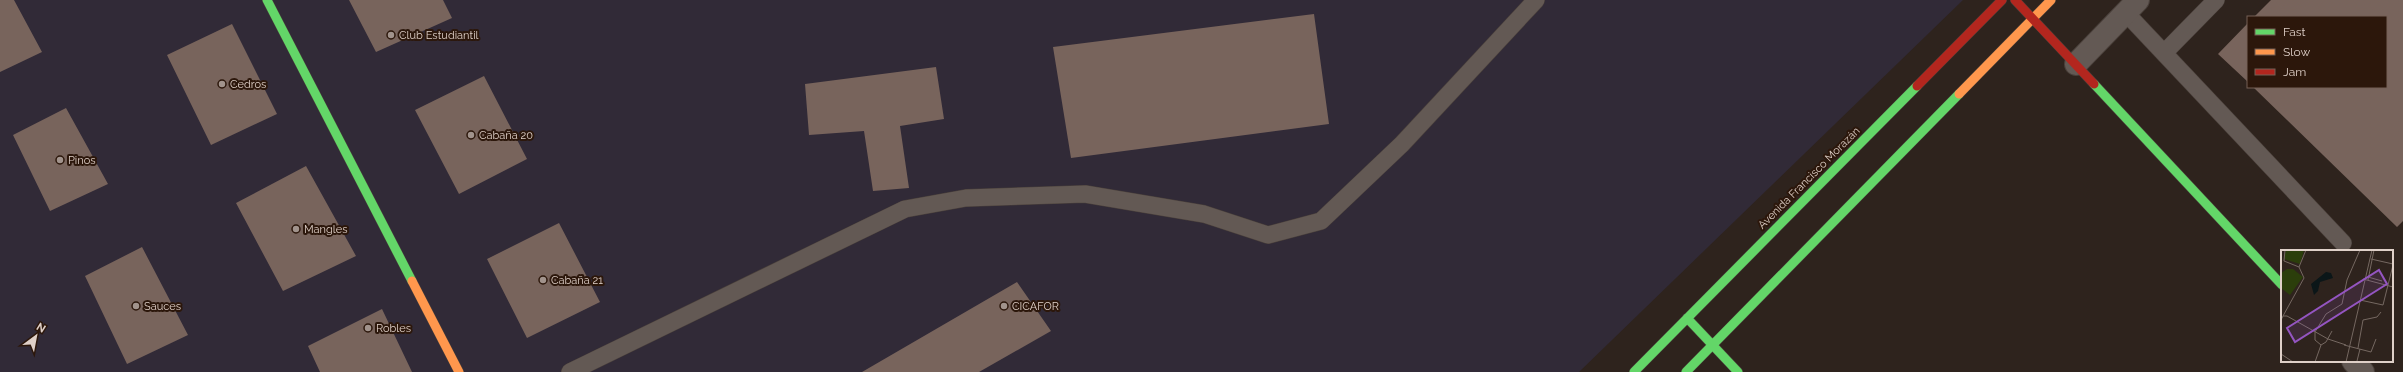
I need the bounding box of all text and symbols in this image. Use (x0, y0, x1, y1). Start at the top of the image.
legend (2247, 16, 2387, 88)
text: Fast (2283, 25, 2306, 39)
place label: Club Estudiantil (399, 29, 479, 42)
marker: Club Estudiantil (386, 30, 396, 40)
text: Slow (2283, 45, 2310, 59)
text: Jam (2283, 65, 2306, 79)
place label: Cedros (230, 78, 266, 91)
marker: Cedros (217, 79, 227, 89)
street label: Avenida Francisco Morazán (1755, 124, 1863, 232)
place label: Cabaña 20 (479, 129, 533, 142)
marker: Cabaña 20 (466, 130, 476, 140)
place label: Pinos (68, 154, 96, 167)
marker: Pinos (55, 155, 65, 165)
place label: Mangles (304, 223, 348, 236)
marker: Mangles (291, 224, 301, 234)
inset map (2281, 250, 2393, 362)
place label: Cabaña 21 (551, 274, 603, 287)
marker: Cabaña 21 (538, 275, 548, 285)
place label: Sauces (144, 300, 181, 313)
place label: CICAFOR (1012, 300, 1059, 313)
marker: Sauces (131, 301, 141, 311)
marker: CICAFOR (999, 301, 1009, 311)
north arrow (16, 316, 56, 356)
text: N (34, 320, 48, 336)
place label: Robles (376, 322, 411, 335)
marker: Robles (363, 323, 373, 333)

